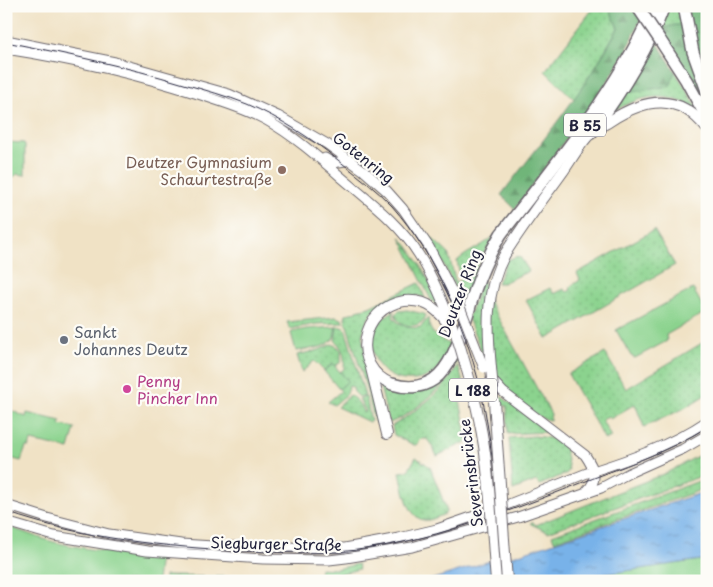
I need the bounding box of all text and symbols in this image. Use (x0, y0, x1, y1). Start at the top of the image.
road number: B 55 (564, 114, 606, 136)
street label: Gotenring (328, 126, 400, 188)
place label: Deutzer Gymnasium Schaurtestraße (126, 150, 272, 190)
marker: Deutzer Gymnasium Schaurtestraße (276, 164, 288, 176)
street label: Deutzer Ring (432, 246, 486, 340)
place label: Sankt Johannes Deutz (74, 320, 188, 360)
marker: Sankt Johannes Deutz (58, 334, 70, 346)
place label: Penny Pincher Inn (137, 369, 218, 409)
road number: L 188 (449, 378, 497, 402)
marker: Penny Pincher Inn (121, 383, 133, 395)
street label: Severinsbrücke (452, 418, 488, 528)
street label: Siegburger Straße (210, 530, 342, 556)

